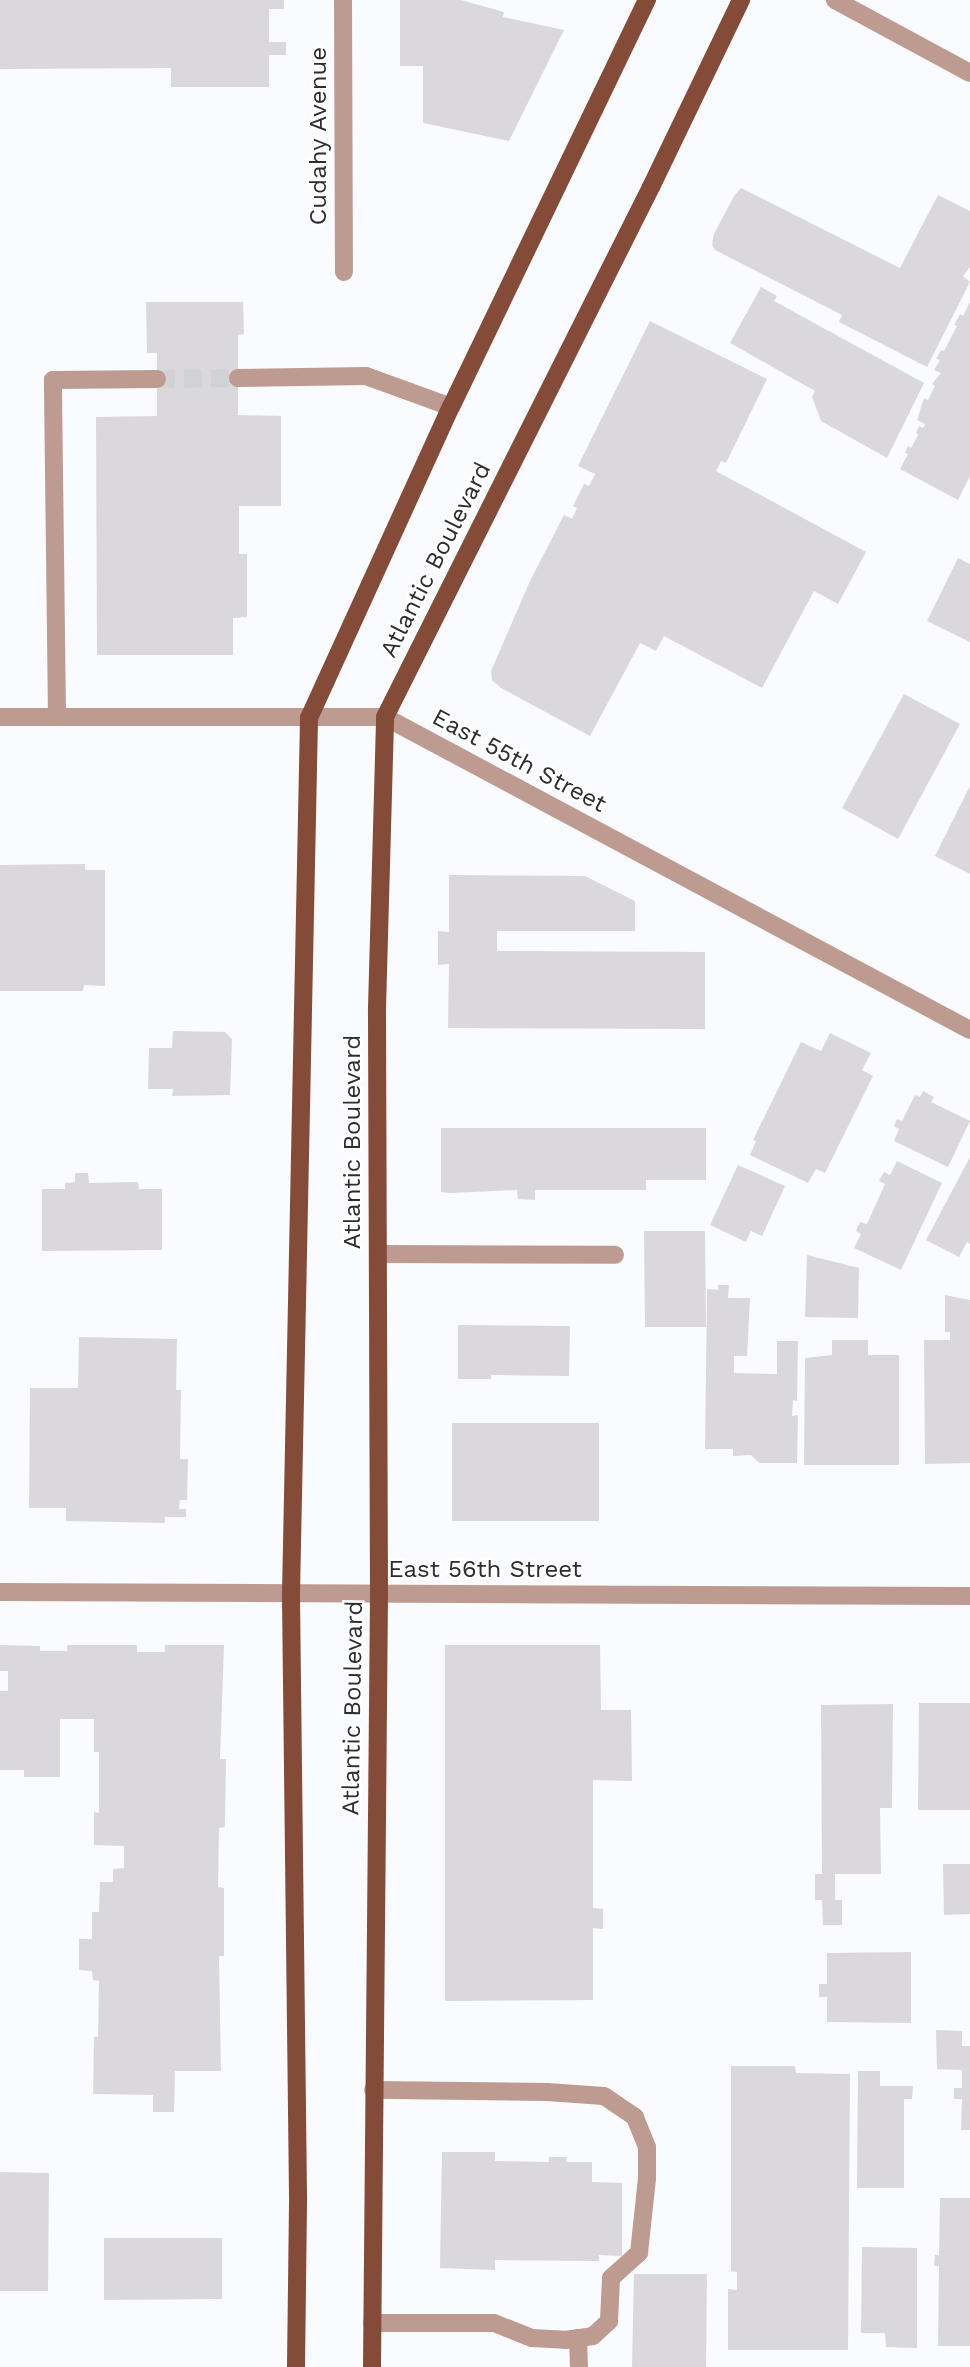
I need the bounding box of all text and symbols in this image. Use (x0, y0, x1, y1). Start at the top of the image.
street label: Cudahy Avenue (305, 46, 333, 226)
street label: Atlantic Boulevard (374, 458, 498, 662)
street label: East 55th Street (427, 703, 611, 819)
street label: Atlantic Boulevard (339, 1035, 367, 1249)
street label: East 56th Street (388, 1556, 582, 1584)
street label: Atlantic Boulevard (337, 1600, 369, 1816)

